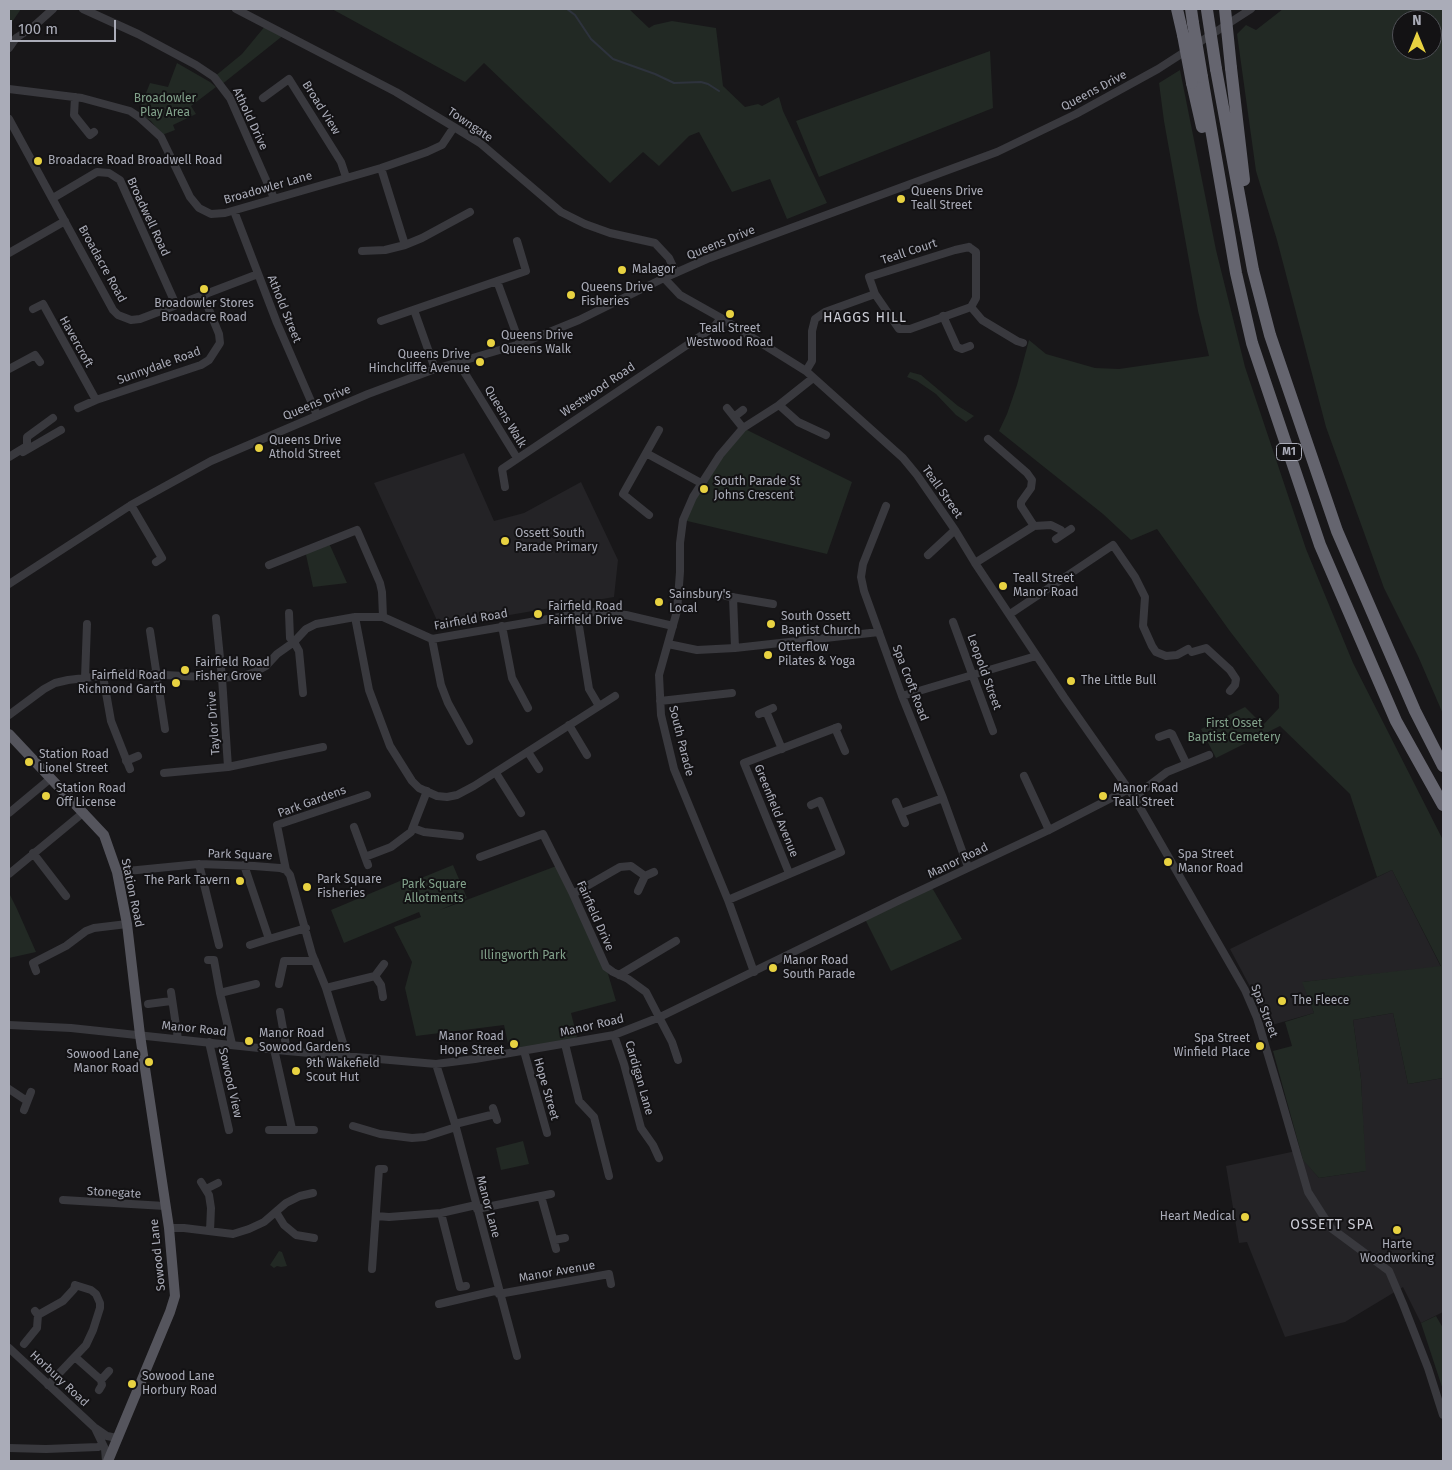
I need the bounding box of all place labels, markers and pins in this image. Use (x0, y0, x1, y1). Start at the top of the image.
place label: Broadacre Road Broadwell Road (48, 154, 222, 168)
marker: Broadacre Road Broadwell Road (32, 155, 44, 167)
place label: Queens Drive Teall Street (911, 185, 983, 213)
marker: Queens Drive Teall Street (895, 193, 907, 205)
place label: Malagor (632, 263, 675, 277)
marker: Malagor (616, 264, 628, 276)
place label: Queens Drive Fisheries (581, 281, 653, 309)
marker: Broadowler Stores Broadacre Road (198, 283, 210, 295)
marker: Queens Drive Fisheries (565, 289, 577, 301)
place label: Broadowler Stores Broadacre Road (154, 297, 254, 325)
marker: Teall Street Westwood Road (724, 308, 736, 320)
place label: Teall Street Westwood Road (687, 322, 773, 350)
place label: Queens Drive Queens Walk (501, 329, 573, 357)
marker: Queens Drive Queens Walk (485, 337, 497, 349)
place label: Queens Drive Hinchcliffe Avenue (369, 348, 470, 376)
marker: Queens Drive Hinchcliffe Avenue (474, 356, 486, 368)
place label: Queens Drive Athold Street (269, 434, 341, 462)
marker: Queens Drive Athold Street (253, 442, 265, 454)
place label: South Parade St Johns Crescent (714, 475, 800, 503)
marker: South Parade St Johns Crescent (698, 483, 710, 495)
place label: Ossett South Parade Primary (515, 527, 598, 555)
marker: Ossett South Parade Primary (499, 535, 511, 547)
place label: Teall Street Manor Road (1013, 572, 1078, 600)
marker: Teall Street Manor Road (997, 580, 1009, 592)
place label: Sainsbury's Local (669, 588, 731, 616)
marker: Sainsbury's Local (653, 596, 665, 608)
place label: Fairfield Road Fairfield Drive (548, 600, 623, 628)
marker: Fairfield Road Fairfield Drive (532, 608, 544, 620)
place label: South Ossett Baptist Church (781, 610, 860, 638)
marker: South Ossett Baptist Church (765, 618, 777, 630)
place label: Otterflow Pilates & Yoga (778, 641, 855, 669)
marker: Otterflow Pilates & Yoga (762, 649, 774, 661)
place label: Fairfield Road Fisher Grove (195, 656, 270, 684)
marker: Fairfield Road Fisher Grove (179, 664, 191, 676)
place label: Fairfield Road Richmond Garth (78, 669, 166, 697)
place label: The Little Bull (1081, 674, 1156, 688)
marker: The Little Bull (1065, 675, 1077, 687)
marker: Fairfield Road Richmond Garth (170, 677, 182, 689)
place label: Station Road Lionel Street (39, 748, 109, 776)
marker: Station Road Lionel Street (23, 756, 35, 768)
place label: Station Road Off License (56, 782, 126, 810)
place label: Manor Road Teall Street (1113, 782, 1178, 810)
marker: Station Road Off License (40, 790, 52, 802)
marker: Manor Road Teall Street (1097, 790, 1109, 802)
place label: Spa Street Manor Road (1178, 848, 1243, 876)
marker: Spa Street Manor Road (1162, 856, 1174, 868)
place label: Park Square Fisheries (317, 873, 382, 901)
place label: The Park Tavern (144, 874, 230, 888)
marker: The Park Tavern (234, 875, 246, 887)
marker: Park Square Fisheries (301, 881, 313, 893)
place label: Manor Road South Parade (783, 954, 855, 982)
marker: Manor Road South Parade (767, 962, 779, 974)
place label: The Fleece (1292, 994, 1349, 1008)
marker: The Fleece (1276, 995, 1288, 1007)
place label: Manor Road Sowood Gardens (259, 1027, 350, 1055)
place label: Manor Road Hope Street (439, 1030, 504, 1058)
place label: Spa Street Winfield Place (1174, 1032, 1250, 1060)
marker: Manor Road Sowood Gardens (243, 1035, 255, 1047)
marker: Manor Road Hope Street (508, 1038, 520, 1050)
marker: Spa Street Winfield Place (1254, 1040, 1266, 1052)
place label: Sowood Lane Manor Road (67, 1048, 139, 1076)
marker: Sowood Lane Manor Road (143, 1056, 155, 1068)
place label: 9th Wakefield Scout Hut (306, 1057, 380, 1085)
marker: 9th Wakefield Scout Hut (290, 1065, 302, 1077)
place label: Heart Medical (1160, 1210, 1235, 1224)
marker: Heart Medical (1239, 1211, 1251, 1223)
marker: Harte Woodworking (1391, 1224, 1403, 1236)
place label: Harte Woodworking (1360, 1238, 1434, 1266)
place label: Sowood Lane Horbury Road (142, 1370, 217, 1398)
marker: Sowood Lane Horbury Road (126, 1378, 138, 1390)

